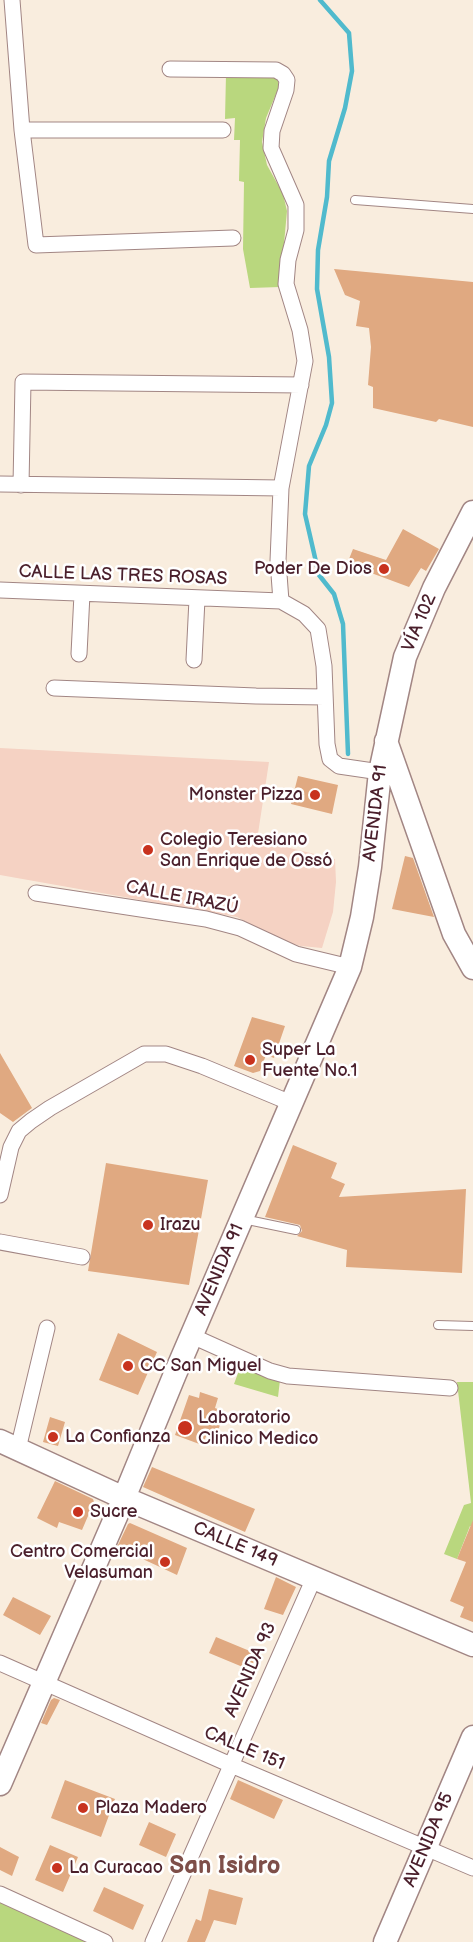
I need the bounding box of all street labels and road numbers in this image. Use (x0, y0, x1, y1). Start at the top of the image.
street label: CALLE LAS TRES ROSAS (18, 562, 228, 590)
street label: VÍA 102 (398, 591, 442, 655)
street label: AVENIDA 91 (359, 763, 393, 863)
street label: CALLE IRAZÚ (124, 876, 240, 920)
street label: AVENIDA 91 (191, 1221, 249, 1319)
street label: CALLE 149 (190, 1518, 280, 1572)
street label: AVENIDA 93 (220, 1619, 282, 1721)
street label: CALLE 151 (200, 1722, 288, 1776)
street label: AVENIDA 95 (399, 1789, 459, 1891)

